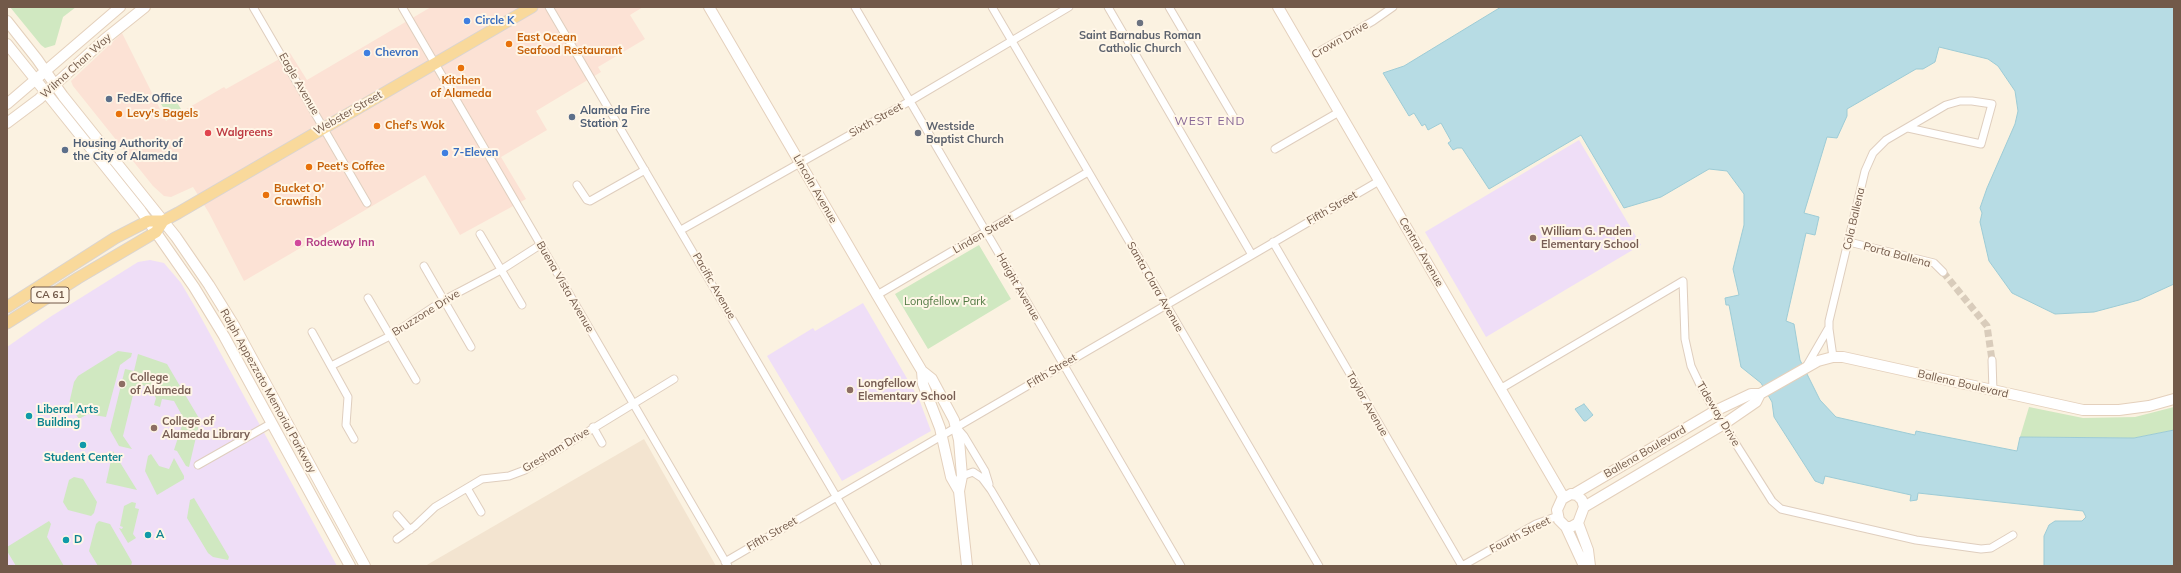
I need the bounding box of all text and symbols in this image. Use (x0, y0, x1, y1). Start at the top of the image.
place label: Circle K (475, 14, 514, 28)
marker: Circle K (462, 16, 472, 26)
marker: Saint Barnabus Roman Catholic Church (1135, 18, 1145, 28)
street label: Crown Drive (1309, 19, 1371, 61)
place label: Saint Barnabus Roman Catholic Church (1079, 29, 1201, 55)
street label: Wilma Chan Way (38, 31, 114, 101)
place label: East Ocean Seafood Restaurant (517, 31, 622, 57)
marker: East Ocean Seafood Restaurant (504, 39, 514, 49)
place label: Chevron (375, 46, 418, 60)
marker: Chevron (362, 48, 372, 58)
street label: Eagle Avenue (276, 51, 322, 117)
marker: Kitchen of Alameda (456, 63, 466, 73)
place label: Kitchen of Alameda (430, 74, 492, 100)
street label: Webster Street (312, 88, 384, 138)
place label: FedEx Office (117, 92, 182, 106)
marker: FedEx Office (104, 94, 114, 104)
street label: Sixth Street (847, 100, 905, 140)
place label: Alameda Fire Station 2 (580, 104, 650, 130)
place label: Levy's Bagels (127, 107, 198, 121)
marker: Levy's Bagels (114, 109, 124, 119)
marker: Alameda Fire Station 2 (567, 112, 577, 122)
district label: WEST END (1175, 114, 1245, 128)
place label: Chef's Wok (385, 119, 445, 133)
place label: Westside Baptist Church (926, 120, 1004, 146)
marker: Chef's Wok (372, 121, 382, 131)
place label: Walgreens (216, 126, 273, 140)
marker: Walgreens (203, 128, 213, 138)
marker: Westside Baptist Church (913, 128, 923, 138)
place label: Housing Authority of the City of Alameda (73, 137, 183, 163)
marker: Housing Authority of the City of Alameda (60, 145, 70, 155)
place label: 7-Eleven (453, 146, 498, 160)
marker: 7-Eleven (440, 148, 450, 158)
street label: Lincoln Avenue (790, 152, 840, 226)
place label: Peet's Coffee (317, 160, 385, 174)
marker: Peet's Coffee (304, 162, 314, 172)
place label: Bucket O' Crawfish (274, 182, 324, 208)
street label: Cola Ballena (1840, 186, 1868, 252)
street label: Fifth Street (1305, 188, 1359, 228)
marker: Bucket O' Crawfish (261, 190, 271, 200)
street label: Linden Street (951, 211, 1015, 257)
street label: Central Avenue (1396, 215, 1446, 289)
place label: William G. Paden Elementary School (1541, 225, 1639, 251)
marker: William G. Paden Elementary School (1528, 233, 1538, 243)
place label: Rodeway Inn (306, 236, 375, 250)
marker: Rodeway Inn (293, 238, 303, 248)
street label: Buena Vista Avenue (534, 239, 596, 335)
street label: Santa Clara Avenue (1124, 240, 1186, 334)
street label: Porta Ballena (1862, 240, 1932, 270)
street label: Pacific Avenue (690, 250, 738, 322)
street label: Haight Avenue (993, 251, 1043, 323)
road number: CA 61 (31, 287, 69, 303)
street label: Bruzzone Drive (390, 287, 462, 339)
park label: Longfellow Park (904, 295, 986, 309)
street label: Ralph Appezzato Memorial Parkway (217, 307, 319, 475)
street label: Fifth Street (1025, 351, 1079, 391)
street label: Ballena Boulevard (1916, 367, 2010, 401)
street label: Taylor Avenue (1343, 369, 1391, 439)
place label: College of Alameda (130, 371, 191, 397)
place label: Longfellow Elementary School (858, 377, 956, 403)
marker: College of Alameda (117, 379, 127, 389)
street label: Tideway Drive (1694, 379, 1742, 449)
marker: Longfellow Elementary School (845, 385, 855, 395)
place label: Liberal Arts Building (37, 403, 98, 429)
marker: Liberal Arts Building (24, 411, 34, 421)
place label: College of Alameda Library (162, 415, 250, 441)
marker: College of Alameda Library (149, 423, 159, 433)
street label: Ballena Boulevard (1602, 423, 1688, 481)
street label: Gresham Drive (520, 425, 592, 475)
marker: Student Center (78, 440, 88, 450)
place label: Student Center (44, 451, 122, 465)
street label: Fifth Street (745, 514, 799, 554)
street label: Fourth Street (1487, 514, 1553, 556)
place label: A (156, 528, 164, 542)
marker: A (143, 530, 153, 540)
place label: D (74, 533, 82, 547)
marker: D (61, 535, 71, 545)

